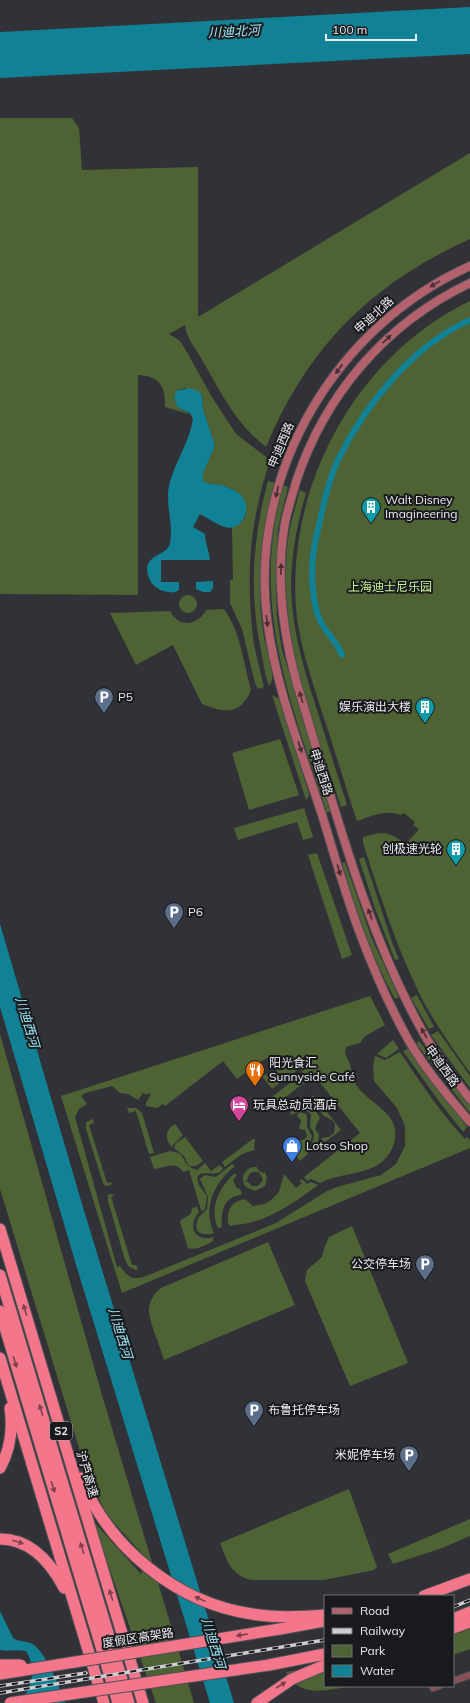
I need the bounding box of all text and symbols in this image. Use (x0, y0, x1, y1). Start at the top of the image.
scale bar (326, 16, 416, 42)
water label: 川迪北河 (208, 21, 263, 40)
text: 100 m (332, 22, 367, 37)
one-way arrow (430, 280, 440, 288)
street label: 申迪北路 (351, 293, 397, 336)
one-way arrow (382, 335, 391, 344)
one-way arrow (334, 364, 343, 375)
street label: 申迪西路 (264, 420, 297, 470)
one-way arrow (274, 486, 280, 498)
place label: Walt Disney Imagineering (385, 492, 458, 521)
building icon: Walt Disney Imagineering (360, 496, 382, 524)
one-way arrow (278, 562, 284, 575)
park label: 上海迪士尼乐园 (348, 579, 432, 594)
one-way arrow (264, 615, 271, 627)
parking icon: P5 (93, 686, 115, 714)
place label: P5 (118, 689, 133, 704)
one-way arrow (298, 691, 304, 703)
building icon: 娱乐演出大楼 (414, 696, 436, 724)
place label: 娱乐演出大楼 (339, 699, 411, 714)
one-way arrow (297, 741, 303, 753)
street label: 申迪西路 (307, 747, 336, 797)
building icon: 创极速光轮 (445, 838, 467, 866)
place label: 创极速光轮 (382, 841, 442, 856)
one-way arrow (337, 865, 343, 877)
parking icon: P6 (163, 901, 185, 929)
place label: P6 (188, 904, 203, 919)
one-way arrow (367, 908, 373, 920)
water label: 川迪西河 (13, 995, 44, 1052)
one-way arrow (420, 1027, 427, 1038)
street label: 申迪西路 (422, 1042, 463, 1090)
place label: 阳光食汇 Sunnyside Café (269, 1055, 355, 1084)
restaurant icon: 阳光食汇 Sunnyside Café (244, 1059, 266, 1087)
hotel icon: 玩具总动员酒店 (228, 1094, 250, 1122)
place label: 玩具总动员酒店 (253, 1097, 337, 1112)
shop icon: Lotso Shop (281, 1135, 303, 1163)
place label: Lotso Shop (306, 1138, 368, 1153)
parking icon: 公交停车场 (414, 1253, 436, 1281)
place label: 公交停车场 (351, 1256, 411, 1271)
one-way arrow (22, 1304, 28, 1316)
water label: 川迪西河 (106, 1306, 137, 1363)
one-way arrow (12, 1356, 18, 1368)
parking icon: 布鲁托停车场 (243, 1399, 265, 1427)
place label: 布鲁托停车场 (268, 1402, 340, 1417)
one-way arrow (38, 1404, 44, 1416)
road number: S2 (50, 1422, 72, 1440)
parking icon: 米妮停车场 (398, 1444, 420, 1472)
place label: 米妮停车场 (335, 1447, 395, 1462)
street label: 沪芦高速 (73, 1449, 102, 1499)
one-way arrow (50, 1481, 56, 1493)
one-way arrow (12, 1540, 24, 1546)
one-way arrow (79, 1542, 85, 1554)
one-way arrow (108, 1589, 114, 1601)
one-way arrow (194, 1595, 206, 1602)
legend (324, 1595, 454, 1687)
text: Road (360, 1603, 389, 1618)
water label: 川迪西河 (199, 1616, 230, 1673)
text: Railway (360, 1623, 406, 1638)
street label: 度假区高架路 (101, 1624, 175, 1651)
one-way arrow (236, 1632, 248, 1638)
text: Park (360, 1643, 386, 1658)
text: Water (360, 1663, 396, 1678)
one-way arrow (276, 1681, 286, 1689)

